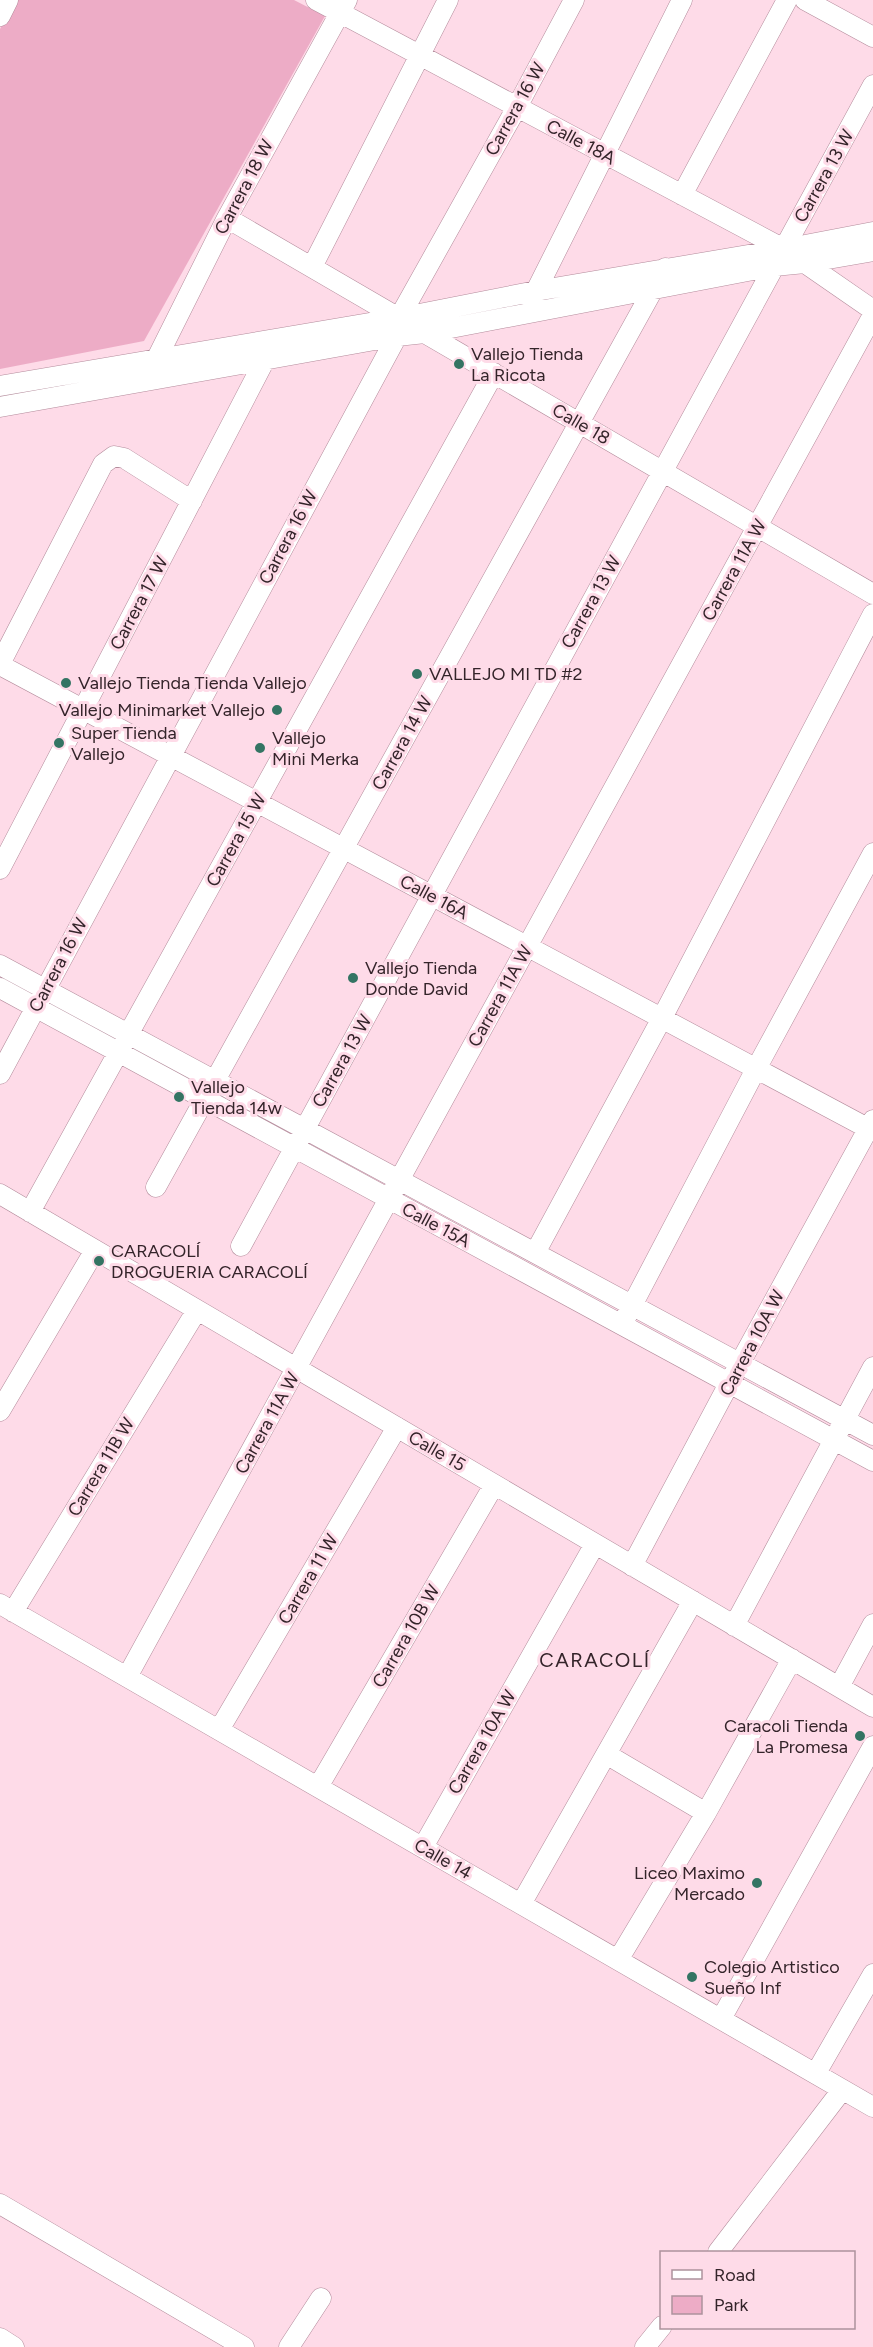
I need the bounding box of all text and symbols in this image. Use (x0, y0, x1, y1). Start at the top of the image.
street label: Carrera 16 W (480, 58, 550, 159)
street label: Calle 18A (543, 115, 619, 169)
street label: Carrera 13 W (789, 125, 859, 226)
street label: Carrera 18 W (210, 135, 278, 238)
place label: Vallejo Tienda La Ricota (471, 343, 583, 386)
marker: Vallejo Tienda La Ricota (452, 357, 466, 371)
street label: Calle 18 (548, 399, 614, 449)
street label: Carrera 16 W (254, 486, 322, 588)
street label: Carrera 11A W (697, 515, 771, 625)
street label: Carrera 13 W (556, 551, 626, 652)
street label: Carrera 17 W (105, 552, 173, 654)
place label: VALLEJO MI TD #2 (429, 663, 583, 685)
marker: VALLEJO MI TD #2 (410, 667, 424, 681)
place label: Vallejo Tienda Tienda Vallejo (78, 672, 307, 694)
marker: Vallejo Tienda Tienda Vallejo (59, 676, 73, 690)
street label: Carrera 14 W (367, 691, 437, 794)
place label: Vallejo Minimarket Vallejo (59, 699, 265, 721)
marker: Vallejo Minimarket Vallejo (270, 703, 284, 717)
place label: Super Tienda Vallejo (71, 722, 177, 765)
place label: Vallejo Mini Merka (272, 727, 359, 770)
marker: Super Tienda Vallejo (52, 736, 66, 750)
marker: Vallejo Mini Merka (253, 741, 267, 755)
street label: Carrera 15 W (201, 789, 271, 891)
street label: Calle 16A (396, 870, 472, 924)
street label: Carrera 16 W (24, 914, 92, 1016)
street label: Carrera 11A W (463, 941, 537, 1051)
place label: Vallejo Tienda Donde David (365, 957, 477, 1000)
marker: Vallejo Tienda Donde David (346, 971, 360, 985)
street label: Carrera 13 W (307, 1010, 377, 1111)
place label: Vallejo Tienda 14w (191, 1076, 282, 1119)
marker: Vallejo Tienda 14w (172, 1090, 186, 1104)
street label: Calle 15A (398, 1198, 474, 1252)
place label: CARACOLÍ DROGUERIA CARACOLÍ (111, 1240, 309, 1283)
marker: CARACOLÍ DROGUERIA CARACOLÍ (92, 1254, 106, 1268)
street label: Carrera 10A W (715, 1286, 789, 1400)
street label: Carrera 11A W (230, 1368, 304, 1478)
street label: Carrera 11B W (63, 1413, 139, 1520)
street label: Calle 15 (405, 1426, 469, 1476)
street label: Carrera 11 W (273, 1529, 343, 1628)
street label: Carrera 10B W (368, 1580, 445, 1692)
district label: CARACOLÍ (539, 1648, 651, 1672)
street label: Carrera 10A W (443, 1685, 521, 1798)
place label: Caracoli Tienda La Promesa (724, 1715, 848, 1758)
marker: Caracoli Tienda La Promesa (853, 1729, 867, 1743)
street label: Calle 14 (410, 1834, 476, 1884)
place label: Liceo Maximo Mercado (634, 1862, 745, 1905)
marker: Liceo Maximo Mercado (750, 1876, 764, 1890)
place label: Colegio Artistico Sueño Inf (704, 1956, 840, 1999)
marker: Colegio Artistico Sueño Inf (685, 1970, 699, 1984)
legend (660, 2251, 855, 2329)
text: Road (714, 2264, 755, 2286)
text: Park (714, 2294, 749, 2316)

